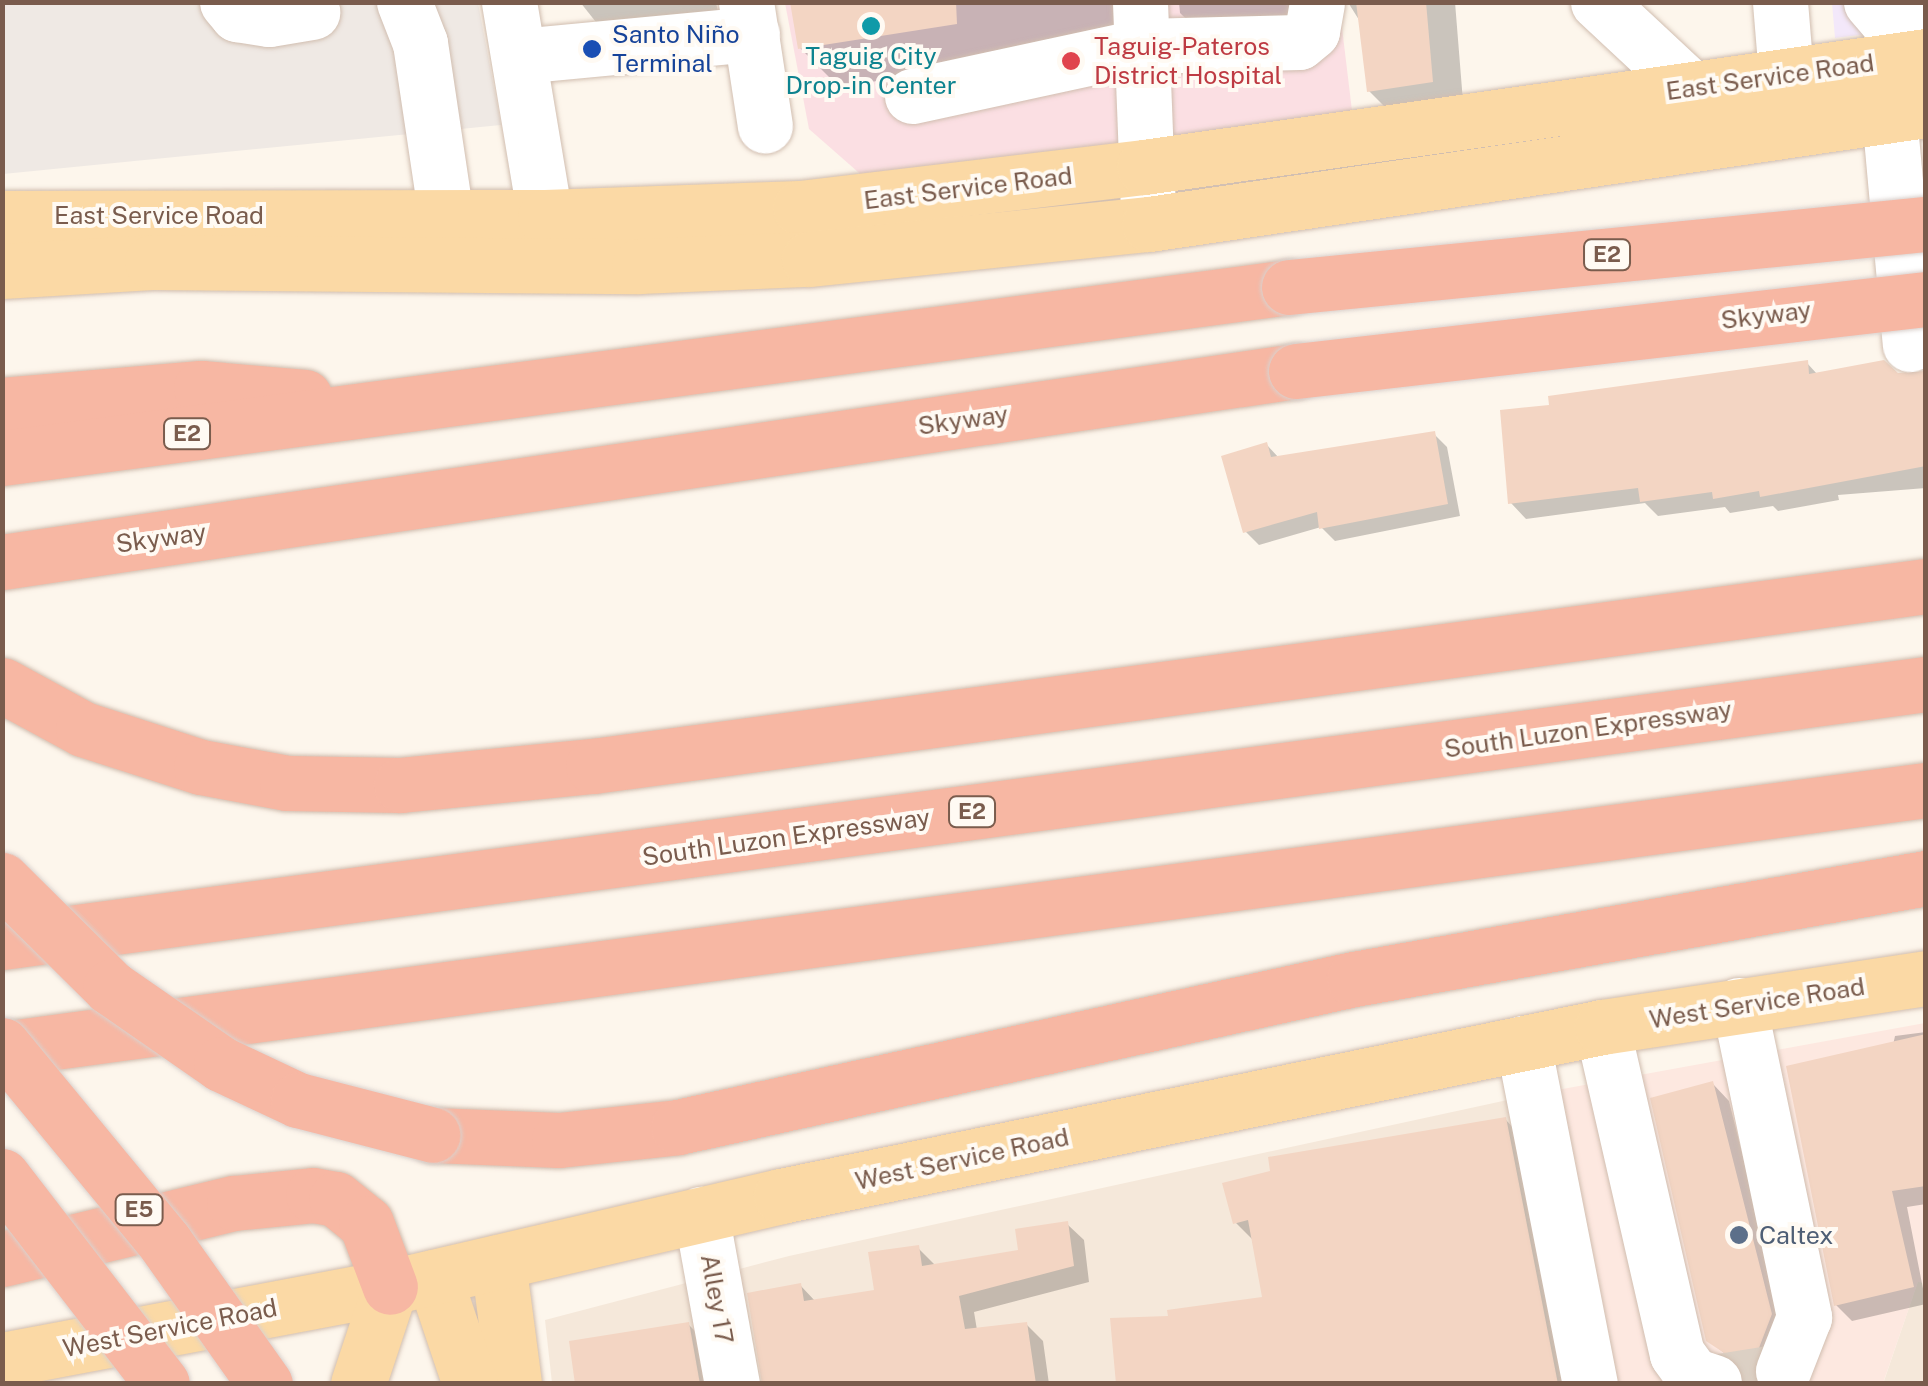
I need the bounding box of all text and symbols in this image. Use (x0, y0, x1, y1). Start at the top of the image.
marker: Taguig City Drop-in Center (860, 15, 882, 37)
place label: Santo Niño Terminal (612, 20, 740, 79)
place label: Taguig-Pateros District Hospital (1094, 32, 1282, 91)
marker: Santo Niño Terminal (581, 38, 603, 60)
place label: Taguig City Drop-in Center (785, 42, 957, 101)
marker: Taguig-Pateros District Hospital (1058, 48, 1084, 74)
street label: East Service Road (1664, 48, 1876, 106)
street label: East Service Road (862, 160, 1074, 216)
street label: East Service Road (54, 200, 264, 230)
road number: E2 (1582, 238, 1632, 272)
street label: Skyway (1719, 295, 1813, 335)
street label: Skyway (916, 399, 1010, 441)
road number: E2 (162, 417, 212, 451)
street label: Skyway (114, 517, 208, 559)
street label: South Luzon Expressway (1442, 694, 1734, 764)
road number: E2 (947, 795, 997, 829)
street label: South Luzon Expressway (640, 802, 932, 872)
street label: West Service Road (1647, 971, 1867, 1035)
street label: West Service Road (852, 1122, 1072, 1196)
road number: E5 (114, 1193, 164, 1227)
place label: Caltex (1759, 1220, 1833, 1250)
marker: Caltex (1728, 1224, 1750, 1246)
street label: Alley 17 (694, 1252, 740, 1346)
street label: West Service Road (60, 1293, 280, 1363)

